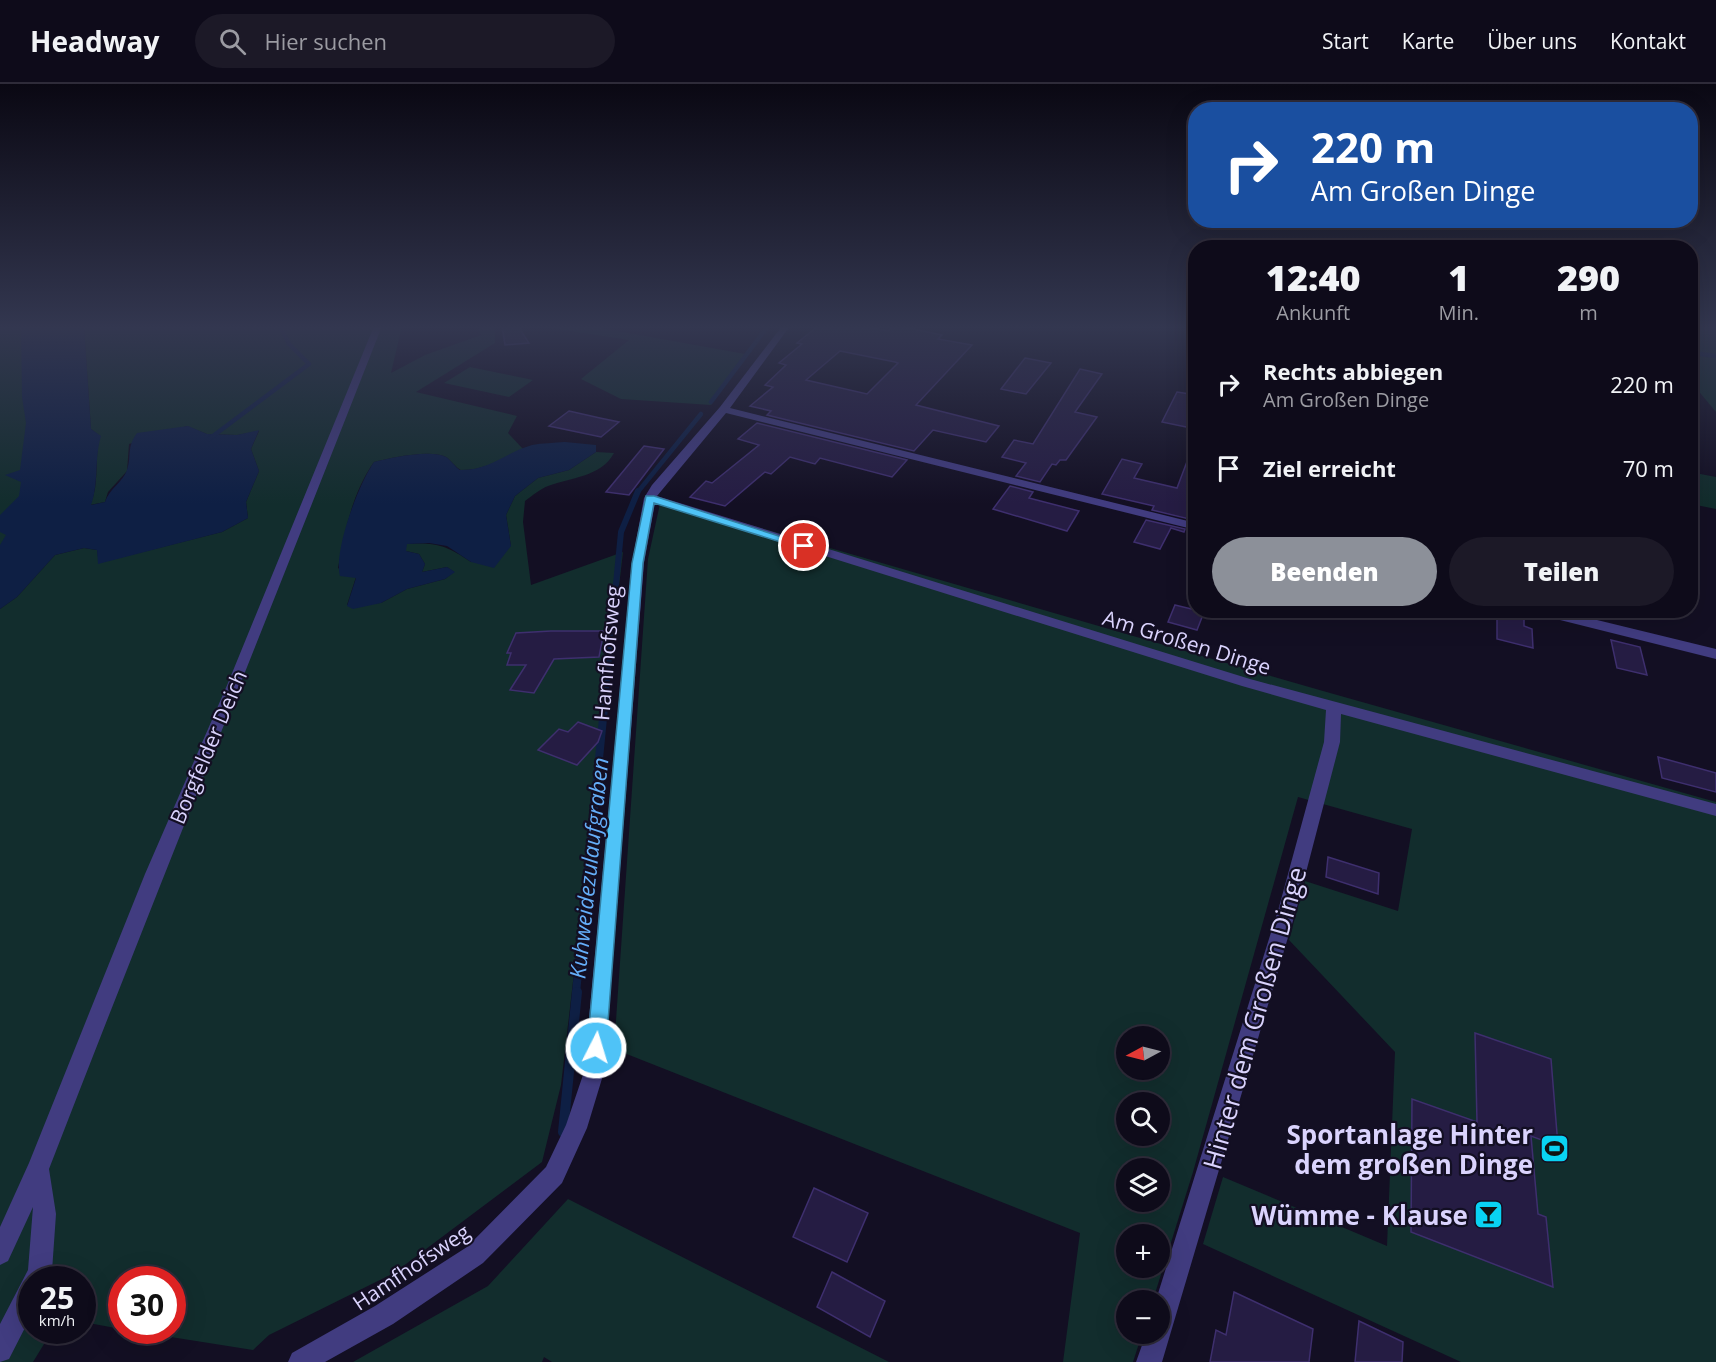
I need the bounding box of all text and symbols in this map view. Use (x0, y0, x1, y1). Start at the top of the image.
search box (195, 14, 615, 68)
text: Headway (30, 22, 159, 60)
icon: search (216, 25, 249, 58)
text: Hier suchen (264, 26, 387, 56)
text: Start (1322, 27, 1369, 55)
text: Karte (1402, 27, 1454, 55)
text: Über uns (1487, 27, 1577, 55)
text: Kontakt (1610, 27, 1686, 55)
text: 220 m (1311, 118, 1435, 175)
icon: right (1212, 126, 1290, 204)
text: Am Großen Dinge (1311, 172, 1535, 209)
text: 12:40 (1266, 253, 1361, 302)
text: 1 (1448, 253, 1469, 302)
text: 290 (1557, 253, 1620, 302)
text: Ankunft (1276, 299, 1350, 326)
text: Min. (1438, 299, 1479, 326)
text: m (1579, 299, 1598, 326)
text: Rechts abbiegen (1263, 356, 1443, 386)
icon: right (1212, 368, 1245, 401)
text: 220 m (1610, 369, 1674, 399)
text: Am Großen Dinge (1263, 386, 1429, 413)
icon: arrive (1212, 452, 1245, 485)
text: Ziel erreicht (1263, 453, 1396, 483)
text: 70 m (1623, 453, 1674, 483)
pin (778, 520, 829, 571)
icon: arrive (787, 529, 820, 562)
button: Beenden (1212, 537, 1437, 606)
button: Teilen (1449, 537, 1674, 606)
street label: Hamfhofsweg (587, 584, 627, 722)
street label: Am Großen Dinge (1099, 603, 1275, 681)
street label: Borgfelder Deich (163, 666, 253, 828)
water label: Kuhweidezulaufgraben (561, 756, 615, 980)
street label: Hinter dem Großen Dinge (1194, 863, 1314, 1173)
position arrow (564, 1016, 628, 1080)
north arrow (1116, 1026, 1170, 1080)
map controls (1116, 1026, 1170, 1344)
button: search (1116, 1092, 1170, 1146)
place label: Sportanlage Hinter dem großen Dinge (1286, 1116, 1533, 1182)
sports icon: Sportanlage Hinter dem großen Dinge (1538, 1133, 1570, 1165)
button: layers (1116, 1158, 1170, 1212)
place label: Wümme - Klause (1251, 1197, 1468, 1233)
bar icon: Wümme - Klause (1473, 1199, 1505, 1231)
street label: Hamfhofsweg (347, 1217, 475, 1317)
button: + (1116, 1224, 1170, 1278)
speed limit sign: 30 (108, 1266, 186, 1344)
text: 25 (40, 1277, 74, 1318)
button: − (1116, 1290, 1170, 1344)
text: km/h (39, 1310, 75, 1330)

